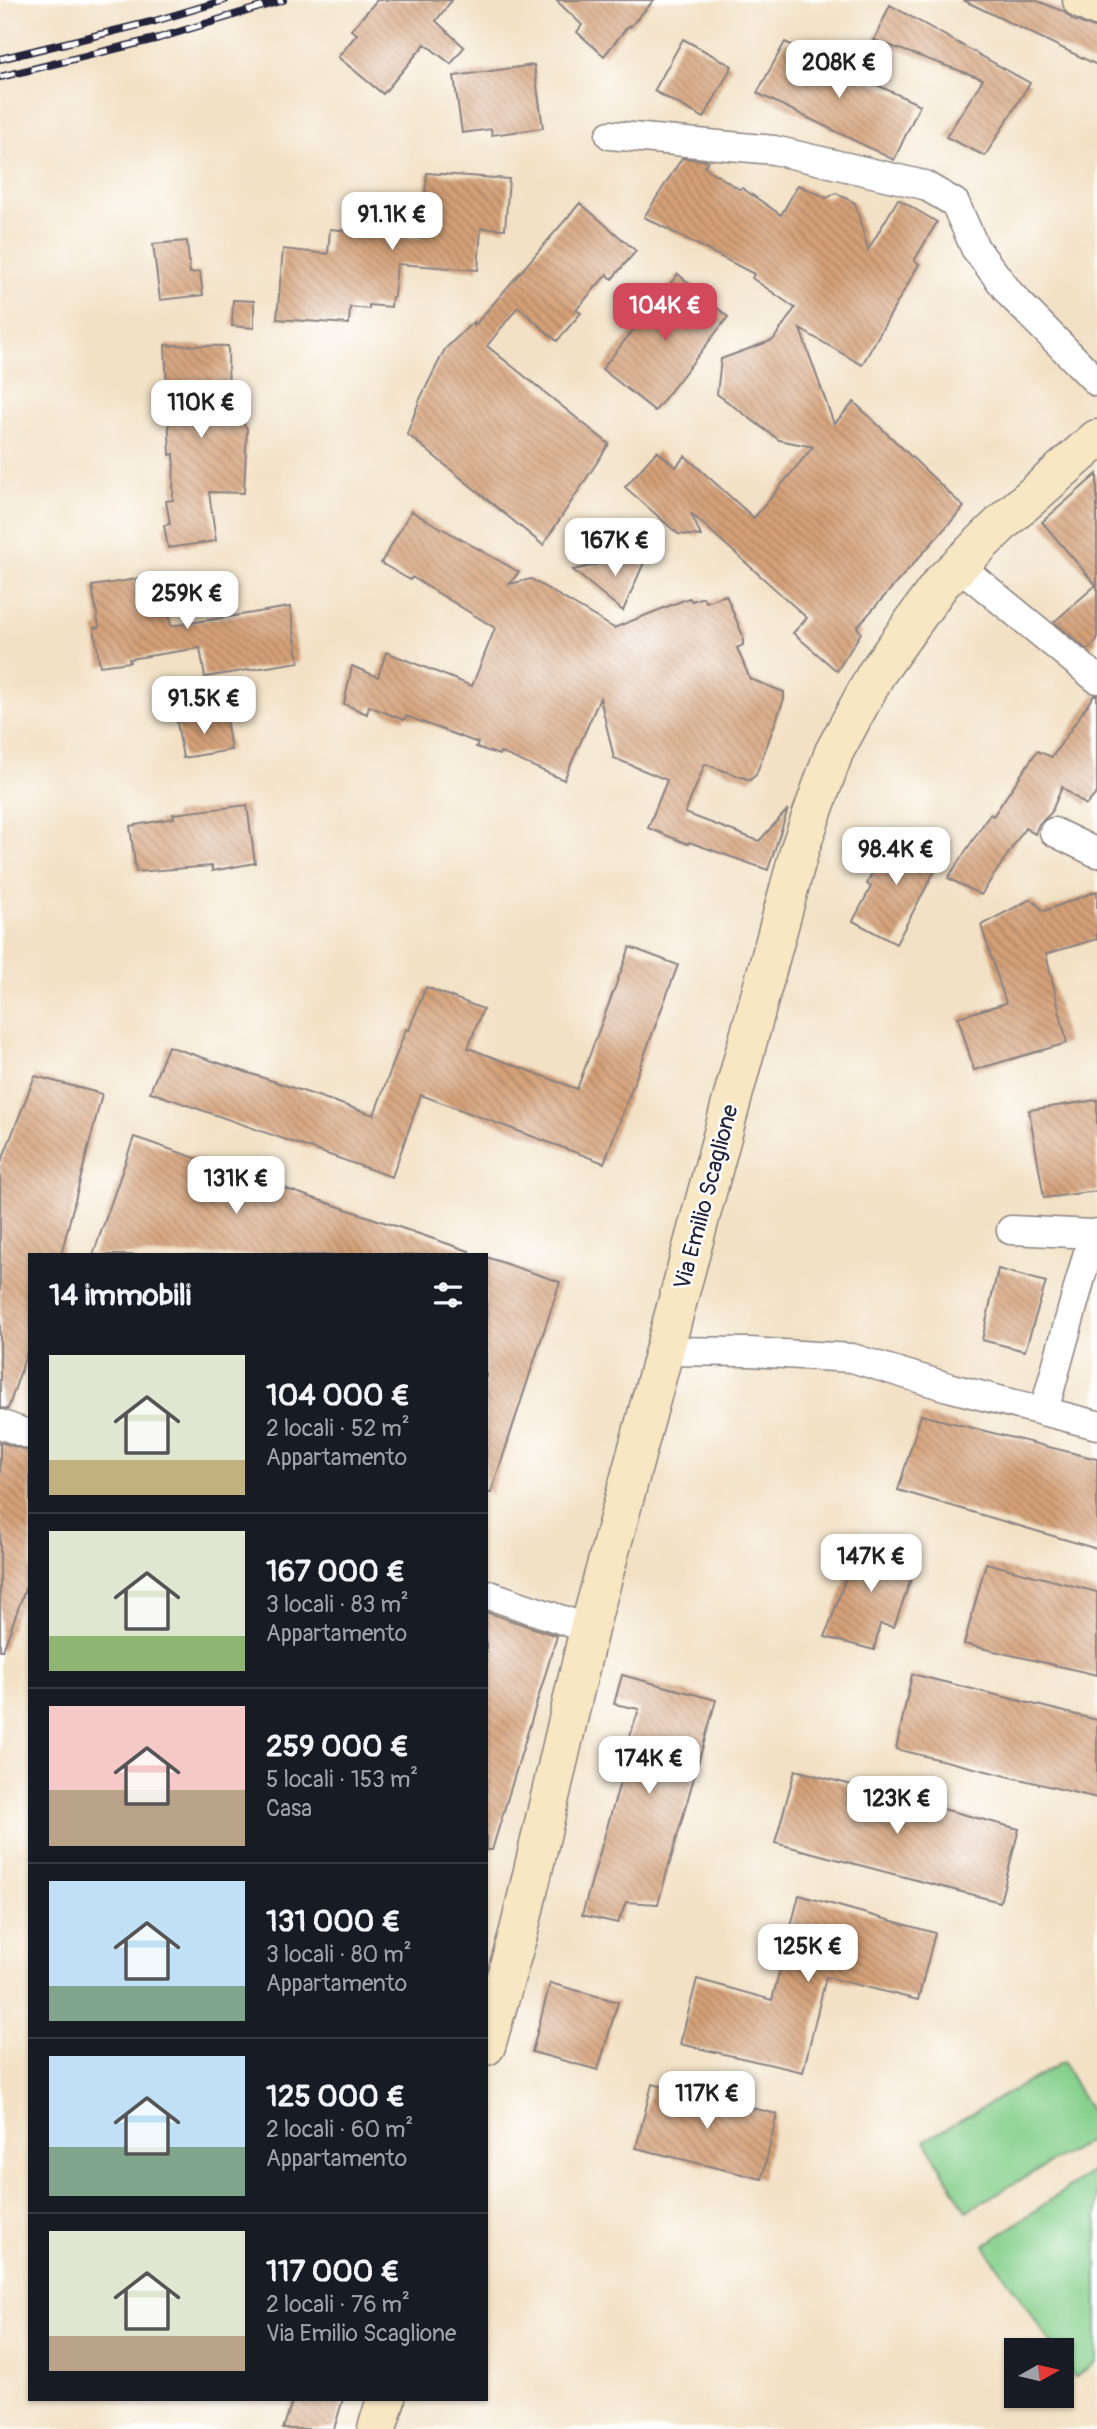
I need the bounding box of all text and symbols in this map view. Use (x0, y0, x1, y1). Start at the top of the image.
pin: 208K € (782, 41, 896, 100)
text: 208K € (802, 48, 876, 77)
pin: 91.1K € (327, 192, 457, 252)
text: 91.1K € (358, 200, 426, 229)
pin: 104K € (608, 284, 722, 343)
text: 104K € (629, 291, 701, 320)
pin: 110K € (144, 380, 258, 440)
text: 110K € (167, 388, 235, 417)
pin: 167K € (558, 518, 672, 578)
text: 167K € (581, 526, 649, 555)
pin: 259K € (130, 572, 244, 631)
text: 259K € (151, 579, 223, 608)
pin: 91.5K € (139, 676, 269, 736)
text: 91.5K € (168, 684, 240, 713)
pin: 98.4K € (831, 828, 961, 887)
text: 98.4K € (858, 835, 934, 864)
street label: Via Emilio Scaglione (667, 1101, 745, 1293)
pin: 131K € (179, 1156, 293, 1216)
text: 131K € (204, 1164, 268, 1193)
icon: filters (429, 1276, 467, 1314)
text: 14 immobili (49, 1277, 191, 1314)
text: 104 000 € (266, 1377, 410, 1414)
icon: home (105, 1383, 189, 1467)
text: 2 locali · 52 m² (266, 1414, 410, 1443)
text: Appartamento (266, 1443, 407, 1472)
pin: 147K € (814, 1534, 928, 1594)
text: 147K € (837, 1542, 905, 1571)
text: 167 000 € (266, 1553, 405, 1590)
icon: home (105, 1559, 189, 1643)
text: 3 locali · 83 m² (266, 1590, 409, 1619)
text: Appartamento (266, 1619, 407, 1648)
text: 259 000 € (266, 1728, 409, 1765)
icon: home (105, 1734, 189, 1818)
pin: 174K € (592, 1736, 706, 1796)
text: 174K € (615, 1744, 683, 1773)
text: 5 locali · 153 m² (266, 1765, 418, 1794)
pin: 123K € (840, 1776, 954, 1836)
text: 123K € (863, 1784, 931, 1813)
text: Casa (266, 1794, 312, 1823)
text: 131 000 € (266, 1903, 401, 1940)
icon: home (105, 1909, 189, 1993)
pin: 125K € (751, 1924, 865, 1984)
text: 125K € (774, 1932, 842, 1961)
text: 3 locali · 80 m² (266, 1940, 412, 1969)
text: Appartamento (266, 1969, 407, 1998)
pin: 117K € (650, 2072, 764, 2131)
text: 125 000 € (266, 2078, 405, 2115)
text: 117K € (675, 2079, 739, 2108)
icon: home (105, 2084, 189, 2168)
text: 2 locali · 60 m² (266, 2115, 413, 2144)
text: Appartamento (266, 2144, 407, 2173)
text: 117 000 € (266, 2253, 400, 2290)
icon: home (105, 2259, 189, 2343)
text: 2 locali · 76 m² (266, 2290, 410, 2319)
text: Via Emilio Scaglione (266, 2319, 456, 2348)
north arrow (1004, 2338, 1074, 2408)
map controls (1004, 2338, 1074, 2408)

